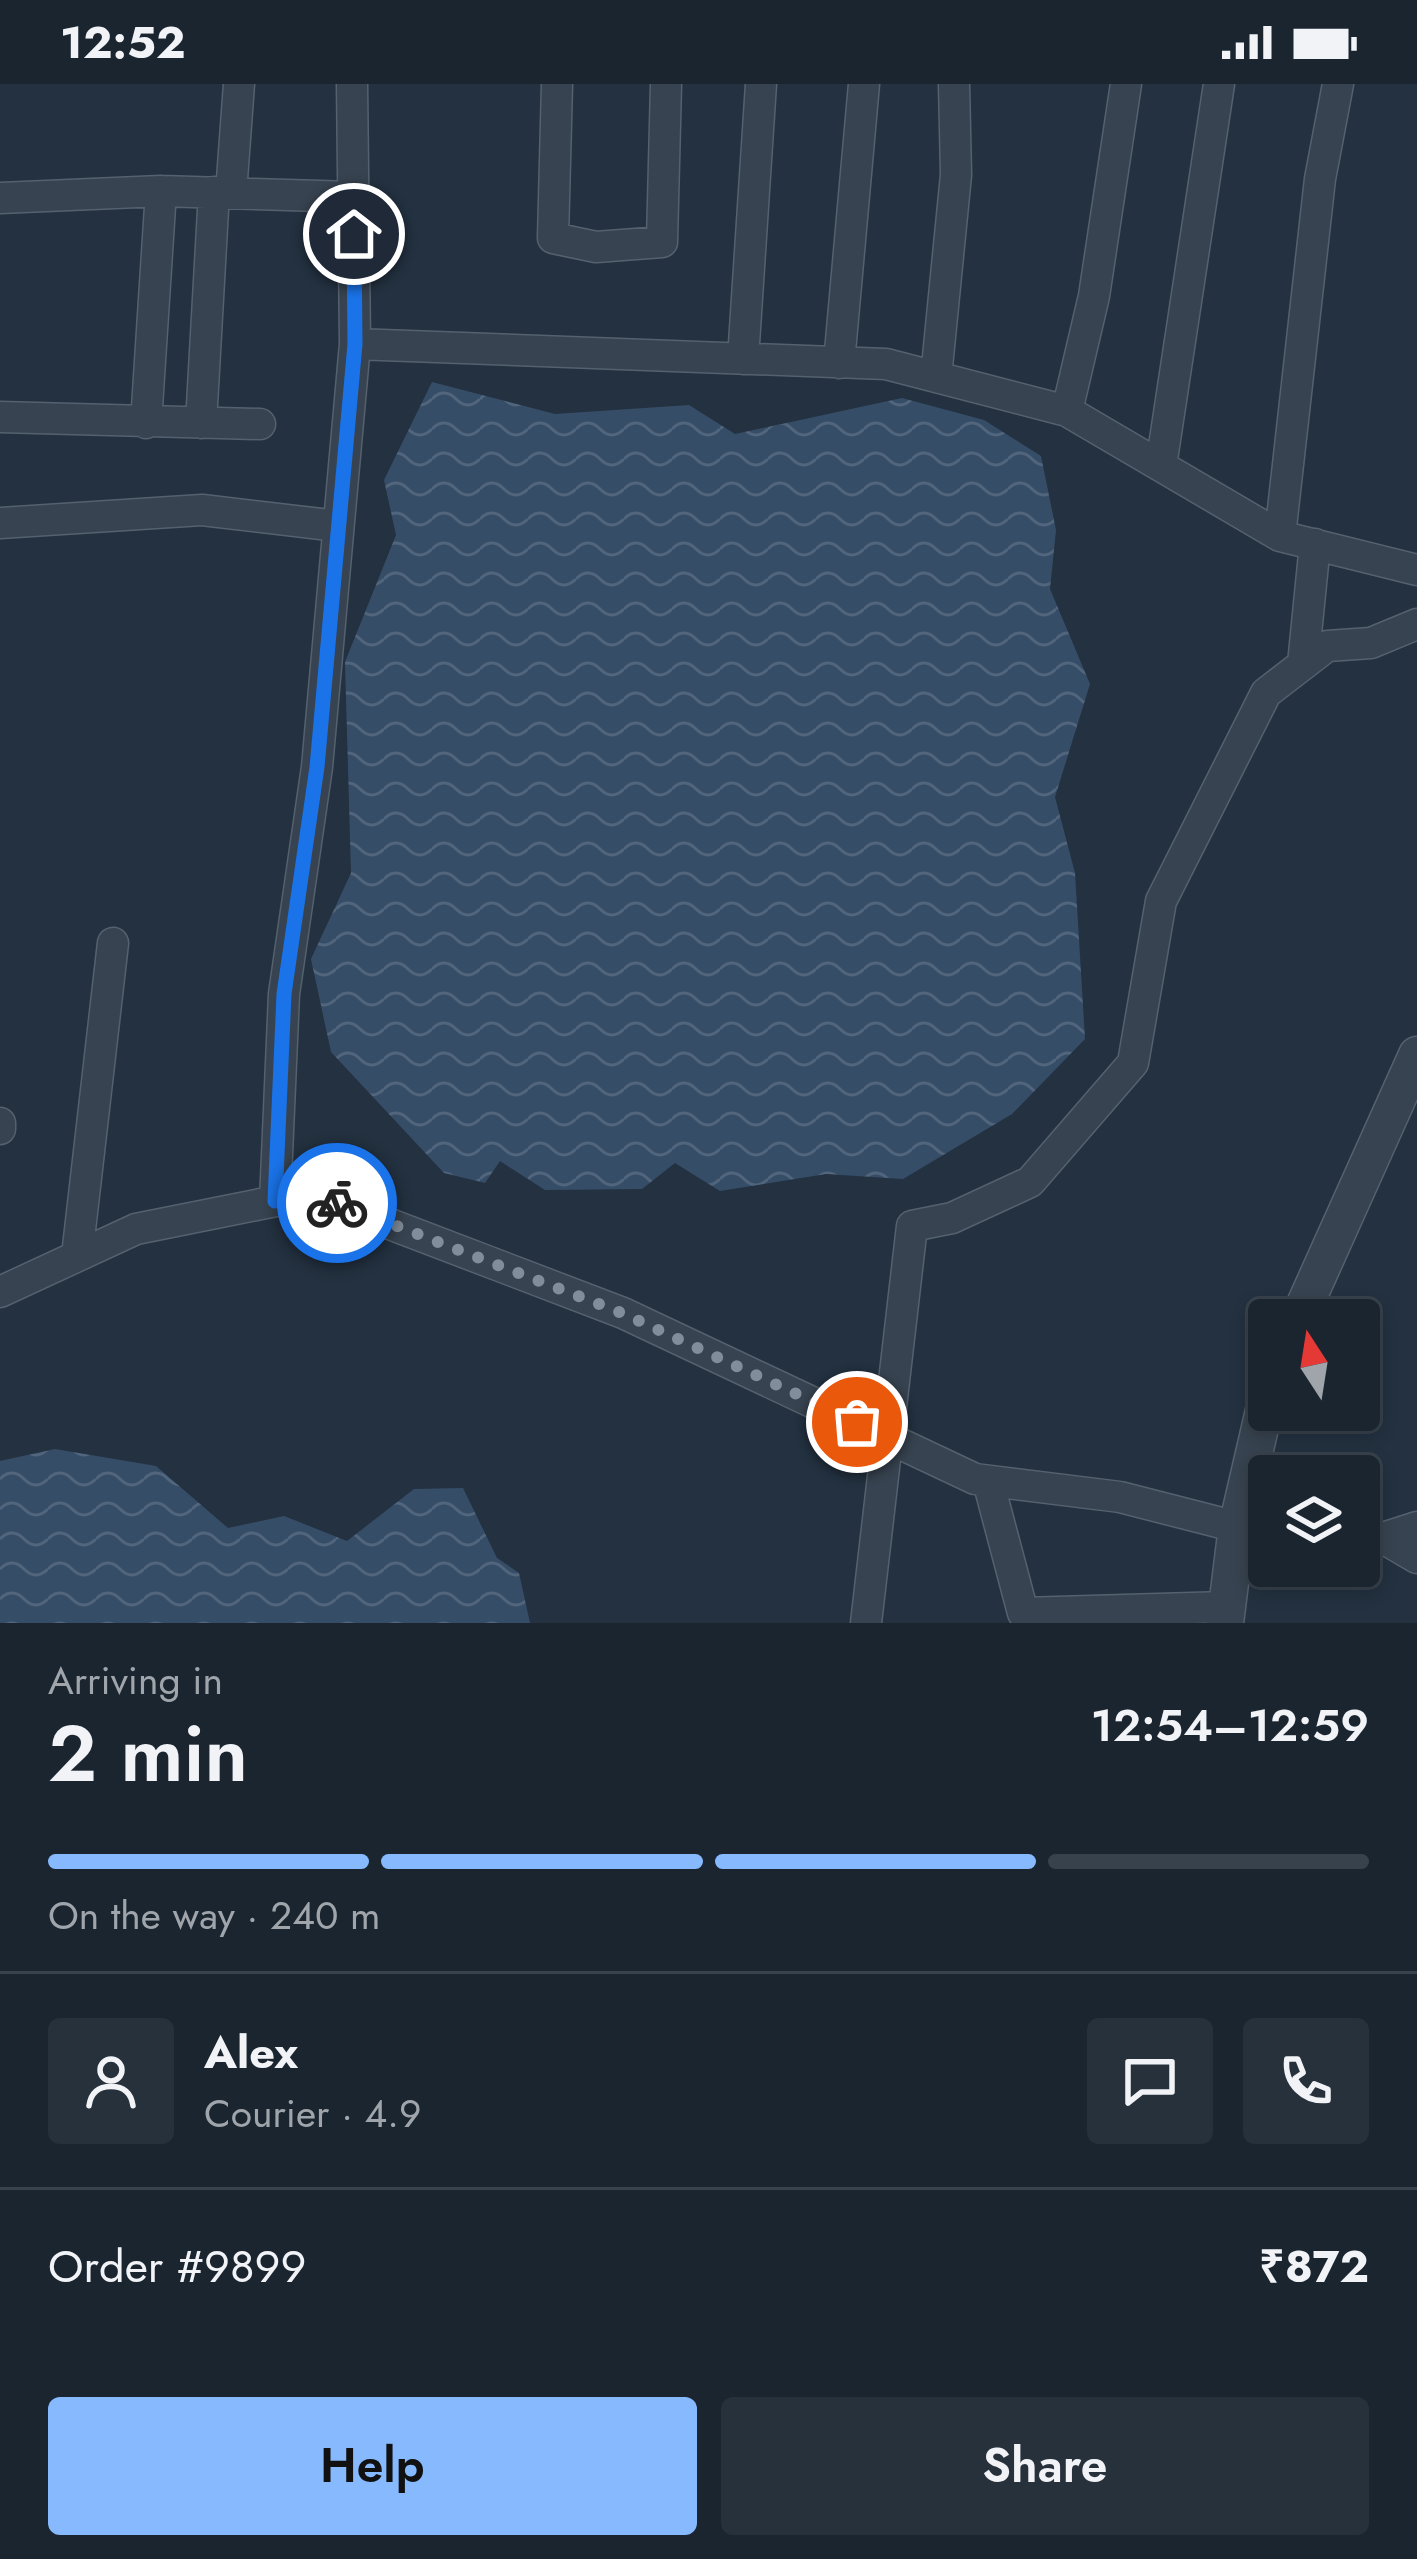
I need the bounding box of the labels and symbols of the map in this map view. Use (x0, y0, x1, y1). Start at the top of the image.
pin (303, 183, 405, 285)
courier (277, 1143, 397, 1263)
north arrow (1248, 1299, 1380, 1431)
pin (806, 1371, 908, 1473)

